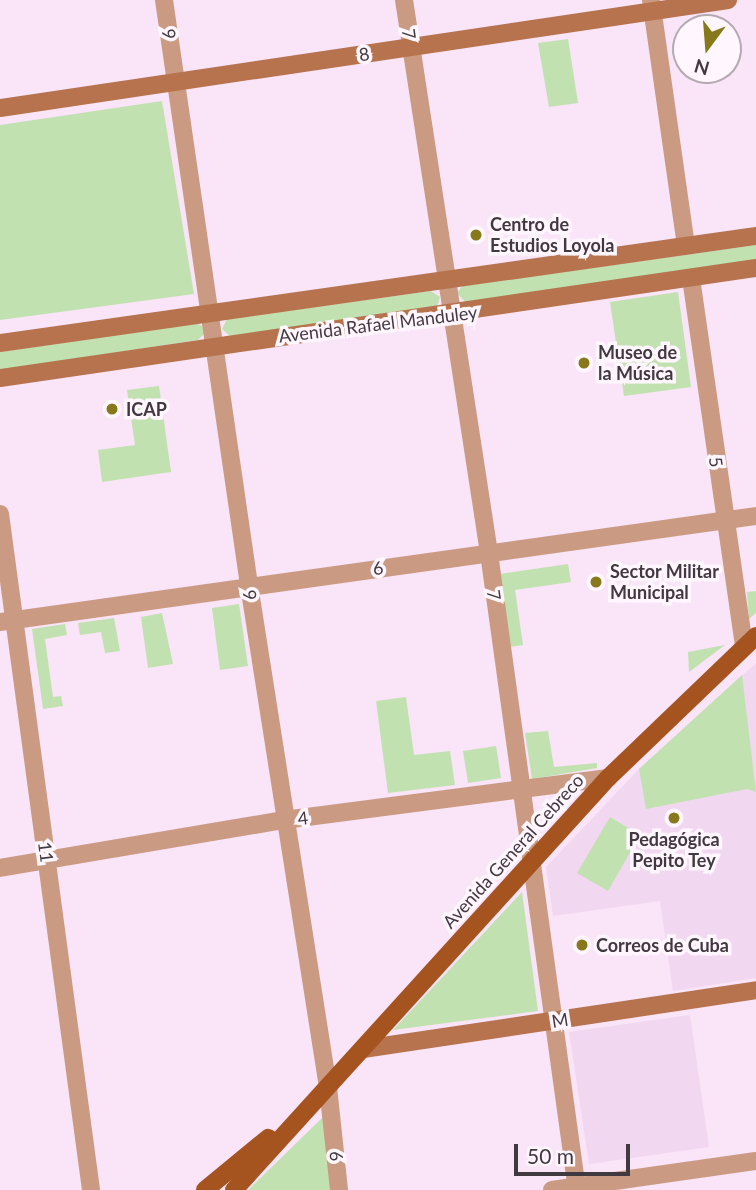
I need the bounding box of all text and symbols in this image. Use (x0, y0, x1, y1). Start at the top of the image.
north arrow (672, 14, 742, 84)
street label: 9 (158, 27, 180, 41)
street label: 7 (398, 27, 420, 41)
street label: 8 (357, 43, 371, 65)
text: N (691, 55, 712, 81)
place label: Centro de Estudios Loyola (490, 214, 614, 256)
marker: Centro de Estudios Loyola (468, 227, 484, 243)
street label: Avenida Rafael Manduley (277, 301, 479, 347)
place label: Museo de la Música (598, 342, 677, 384)
marker: Museo de la Música (576, 355, 592, 371)
place label: ICAP (126, 398, 167, 420)
marker: ICAP (104, 401, 120, 417)
street label: 5 (705, 455, 727, 469)
street label: 6 (371, 557, 385, 579)
place label: Sector Militar Municipal (610, 561, 719, 604)
marker: Sector Militar Municipal (588, 574, 604, 590)
street label: 9 (239, 588, 261, 602)
street label: 7 (483, 588, 505, 602)
street label: Avenida General Cebreco (438, 769, 588, 933)
street label: 4 (297, 807, 309, 829)
marker: Pedagógica Pepito Tey (666, 810, 682, 826)
place label: Pedagógica Pepito Tey (628, 829, 720, 872)
street label: 11 (34, 840, 58, 864)
place label: Correos de Cuba (596, 934, 729, 956)
marker: Correos de Cuba (574, 937, 590, 953)
street label: M (550, 1008, 570, 1032)
scale bar (518, 1130, 634, 1174)
text: 50 m (527, 1143, 574, 1168)
street label: 9 (325, 1150, 347, 1162)

